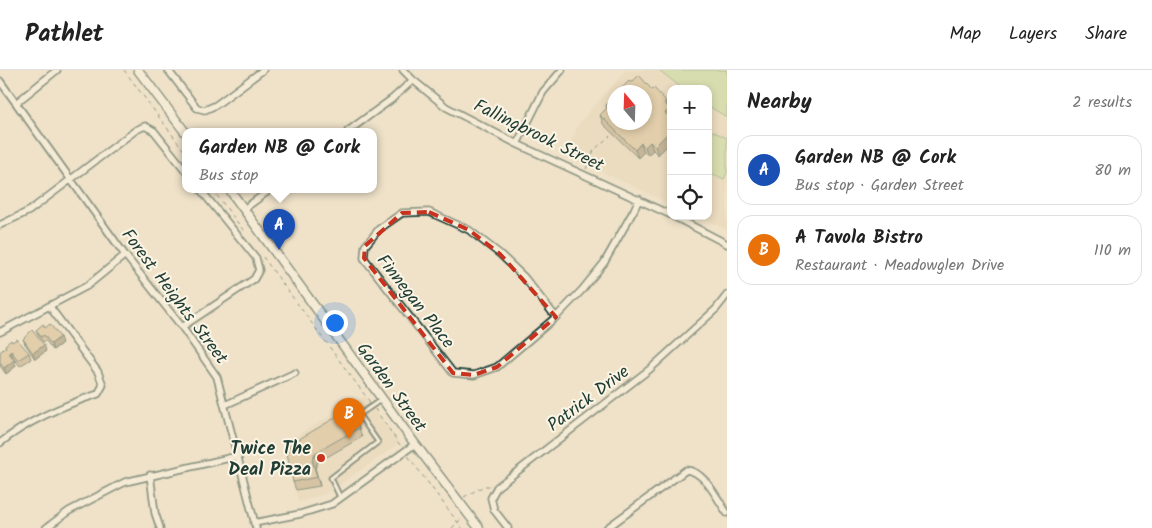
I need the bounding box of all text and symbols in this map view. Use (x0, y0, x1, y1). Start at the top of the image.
text: Pathlet (25, 15, 104, 54)
text: Map (950, 20, 981, 49)
text: Layers (1009, 20, 1057, 49)
text: Share (1085, 20, 1127, 49)
north arrow (607, 85, 652, 130)
map controls (667, 85, 712, 220)
button: + (667, 85, 712, 130)
text: Nearby (747, 86, 812, 119)
text: 2 results (1072, 90, 1132, 115)
street label: Fallingbrook Street (468, 92, 609, 181)
popup (182, 128, 377, 193)
button: − (667, 130, 712, 175)
text: Garden NB @ Cork (199, 133, 360, 163)
text: Garden NB @ Cork (795, 143, 956, 173)
text: A (759, 158, 769, 183)
text: 80 m (1094, 158, 1131, 183)
text: Bus stop (199, 163, 258, 188)
text: Bus stop · Garden Street (795, 173, 964, 198)
button: locate (667, 175, 712, 220)
pin: A (263, 209, 295, 250)
street label: Forest Heights Street (113, 223, 235, 372)
text: A Tavola Bistro (795, 223, 923, 253)
text: B (759, 238, 769, 263)
text: 110 m (1094, 238, 1131, 263)
street label: Finnegan Place (368, 248, 461, 356)
text: Restaurant · Meadowglen Drive (795, 253, 1004, 278)
your location (322, 310, 348, 336)
street label: Garden Street (348, 337, 434, 440)
street label: Patrick Drive (542, 359, 636, 440)
pin: B (333, 398, 365, 439)
place label: Twice The Deal Pizza (228, 435, 311, 485)
marker: Twice The Deal Pizza (315, 452, 327, 464)

